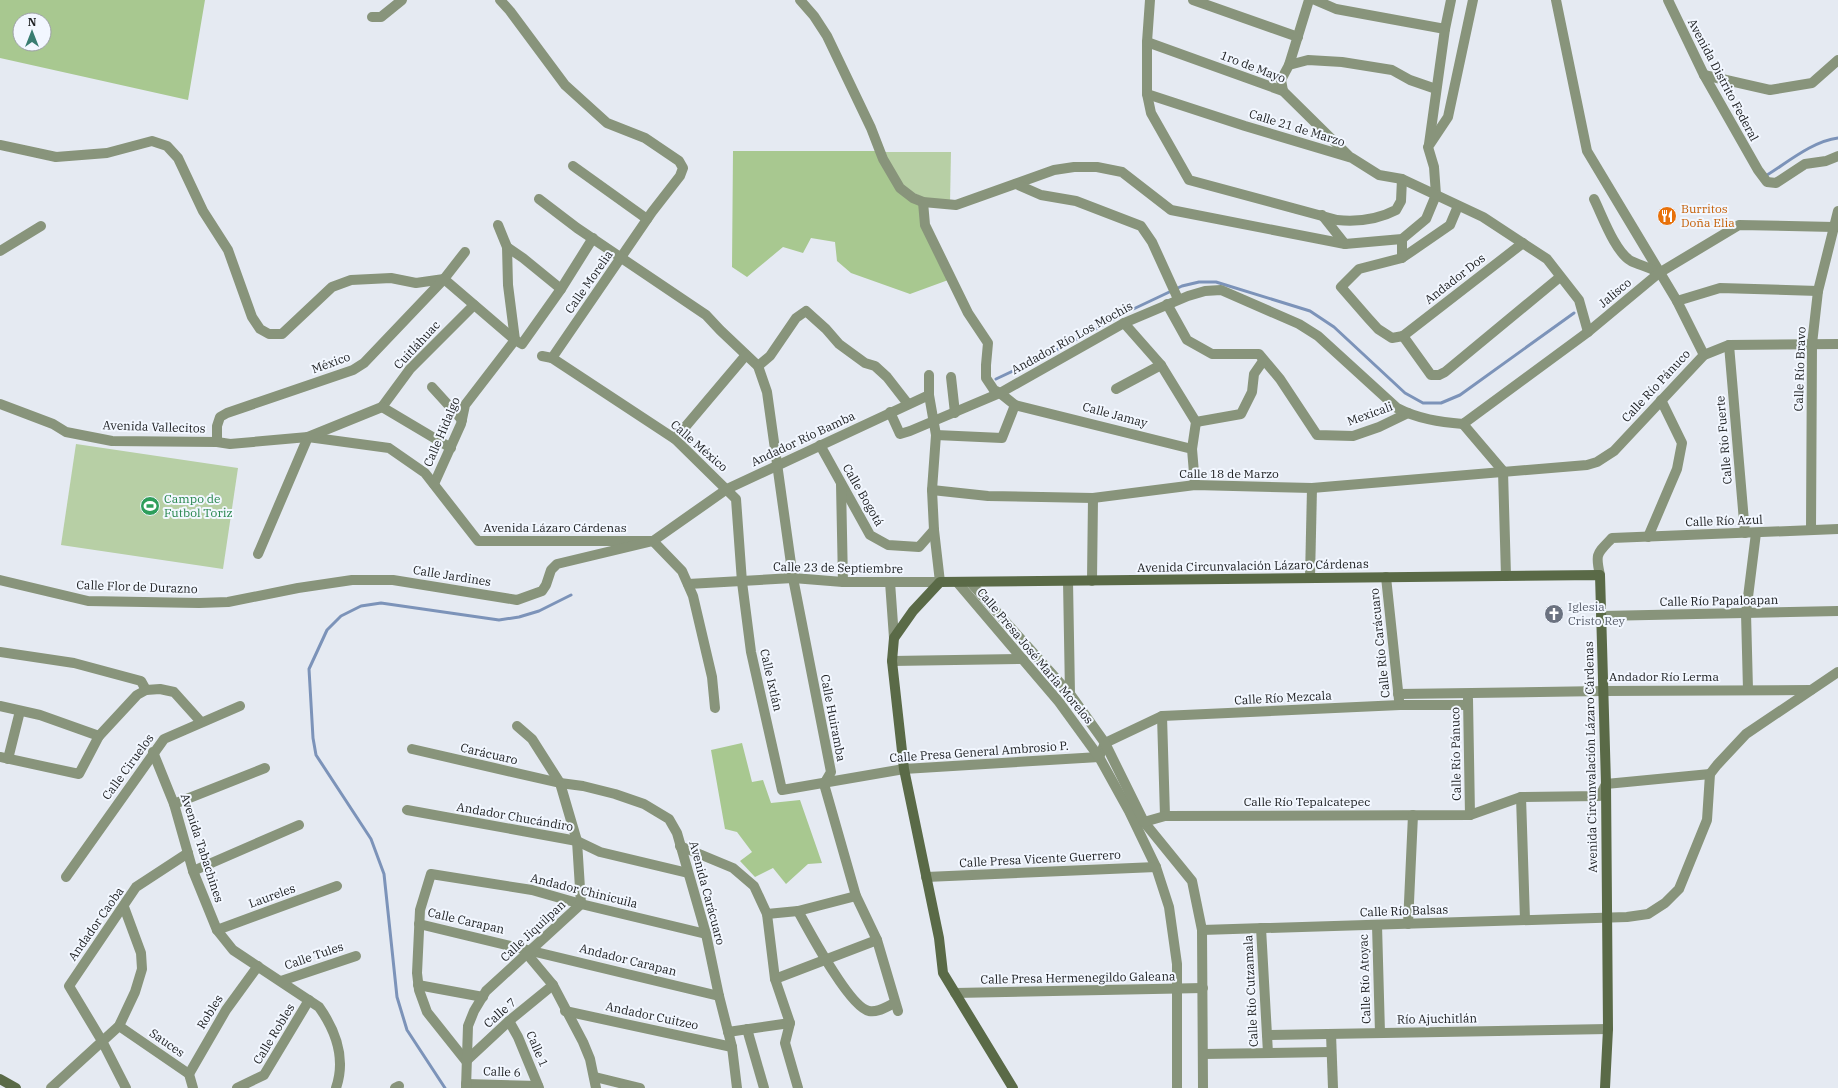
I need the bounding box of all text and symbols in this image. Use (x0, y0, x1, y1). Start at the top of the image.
north arrow (12, 12, 52, 52)
text: N (28, 15, 37, 29)
street label: Avenida Distrito Federal (1685, 16, 1762, 144)
street label: 1ro de Mayo (1218, 47, 1288, 86)
street label: Calle 21 de Marzo (1247, 106, 1347, 149)
place label: Burritos Doña Elia (1681, 201, 1735, 230)
restaurant icon: Burritos Doña Elia (1656, 205, 1678, 227)
street label: Calle Morelia (561, 247, 616, 316)
street label: Andador Dos (1421, 250, 1488, 307)
street label: Jalisco (1595, 274, 1634, 311)
street label: Andador Río Los Mochis (1008, 298, 1135, 377)
street label: Cuitláhuac (390, 317, 443, 372)
street label: Calle Río Bravo (1791, 326, 1808, 412)
street label: Calle Río Pánuco (1618, 346, 1693, 425)
street label: México (309, 349, 352, 376)
street label: Calle Hidalgo (420, 394, 463, 469)
street label: Calle Río Fuerte (1712, 395, 1735, 485)
street label: Mexicali (1345, 398, 1395, 429)
street label: Calle Jamay (1081, 399, 1150, 431)
street label: Andador Río Bamba (748, 408, 858, 469)
street label: Avenida Vallecitos (102, 417, 206, 436)
street label: Calle México (668, 417, 731, 475)
street label: Calle Bogotá (840, 461, 888, 529)
street label: Calle 18 de Marzo (1179, 466, 1279, 481)
place label: Campo de Futbol Toriz (164, 491, 233, 520)
sports icon: Campo de Futbol Toriz (139, 495, 161, 517)
street label: Calle Río Azul (1685, 512, 1763, 529)
street label: Avenida Lázaro Cárdenas (483, 520, 627, 535)
street label: Avenida Circunvalación Lázaro Cárdenas (1137, 556, 1369, 575)
street label: Calle 23 de Septiembre (773, 559, 903, 576)
street label: Calle Jardines (412, 562, 492, 589)
street label: Calle Flor de Durazno (76, 577, 198, 596)
street label: Calle Presa José María Morelos (974, 585, 1097, 727)
street label: Calle Río Carácuaro (1366, 587, 1393, 699)
street label: Calle Río Papaloapan (1660, 592, 1779, 609)
place label: Iglesia Cristo Rey (1568, 599, 1626, 628)
church icon: Iglesia Cristo Rey (1543, 603, 1565, 625)
street label: Avenida Circunvalación Lázaro Cárdenas (1581, 641, 1600, 873)
street label: Calle Ixtlán (757, 647, 786, 713)
street label: Andador Río Lerma (1609, 669, 1720, 684)
street label: Calle Huiramba (818, 673, 849, 763)
street label: Calle Río Mezcala (1234, 687, 1333, 708)
street label: Calle Río Pánuco (1447, 707, 1464, 801)
street label: Calle Ciruelos (99, 731, 157, 803)
street label: Calle Presa General Ambrosio P. (889, 738, 1069, 765)
street label: Carácuaro (459, 740, 519, 767)
street label: Avenida Tabachines (178, 791, 227, 904)
street label: Calle Río Tepalcatepec (1244, 794, 1370, 809)
street label: Andador Chucándiro (456, 799, 575, 834)
street label: Avenida Carácuaro (686, 839, 729, 947)
street label: Calle Presa Vicente Guerrero (959, 847, 1121, 870)
street label: Andador Chinicuila (529, 870, 640, 911)
street label: Laureles (246, 880, 297, 911)
street label: Andador Caoba (65, 884, 127, 964)
street label: Calle Jiquilpan (497, 896, 569, 965)
street label: Calle Río Balsas (1359, 901, 1449, 920)
street label: Calle Carapan (426, 904, 506, 937)
street label: Calle Río Cutzamala (1240, 934, 1261, 1047)
street label: Calle Río Atoyac (1355, 934, 1374, 1024)
street label: Calle Tules (282, 938, 346, 973)
street label: Andador Carapan (578, 940, 679, 979)
street label: Calle Presa Hermenegildo Galeana (980, 968, 1176, 987)
street label: Robles (193, 992, 226, 1032)
street label: Calle 7 (480, 995, 519, 1031)
street label: Andador Cuitzeo (604, 998, 700, 1033)
street label: Calle Robles (250, 1000, 298, 1067)
street label: Río Ajuchitlán (1397, 1010, 1478, 1027)
street label: Sauces (147, 1025, 188, 1060)
street label: Calle 1 (523, 1028, 552, 1069)
street label: Calle 6 (483, 1063, 521, 1080)

